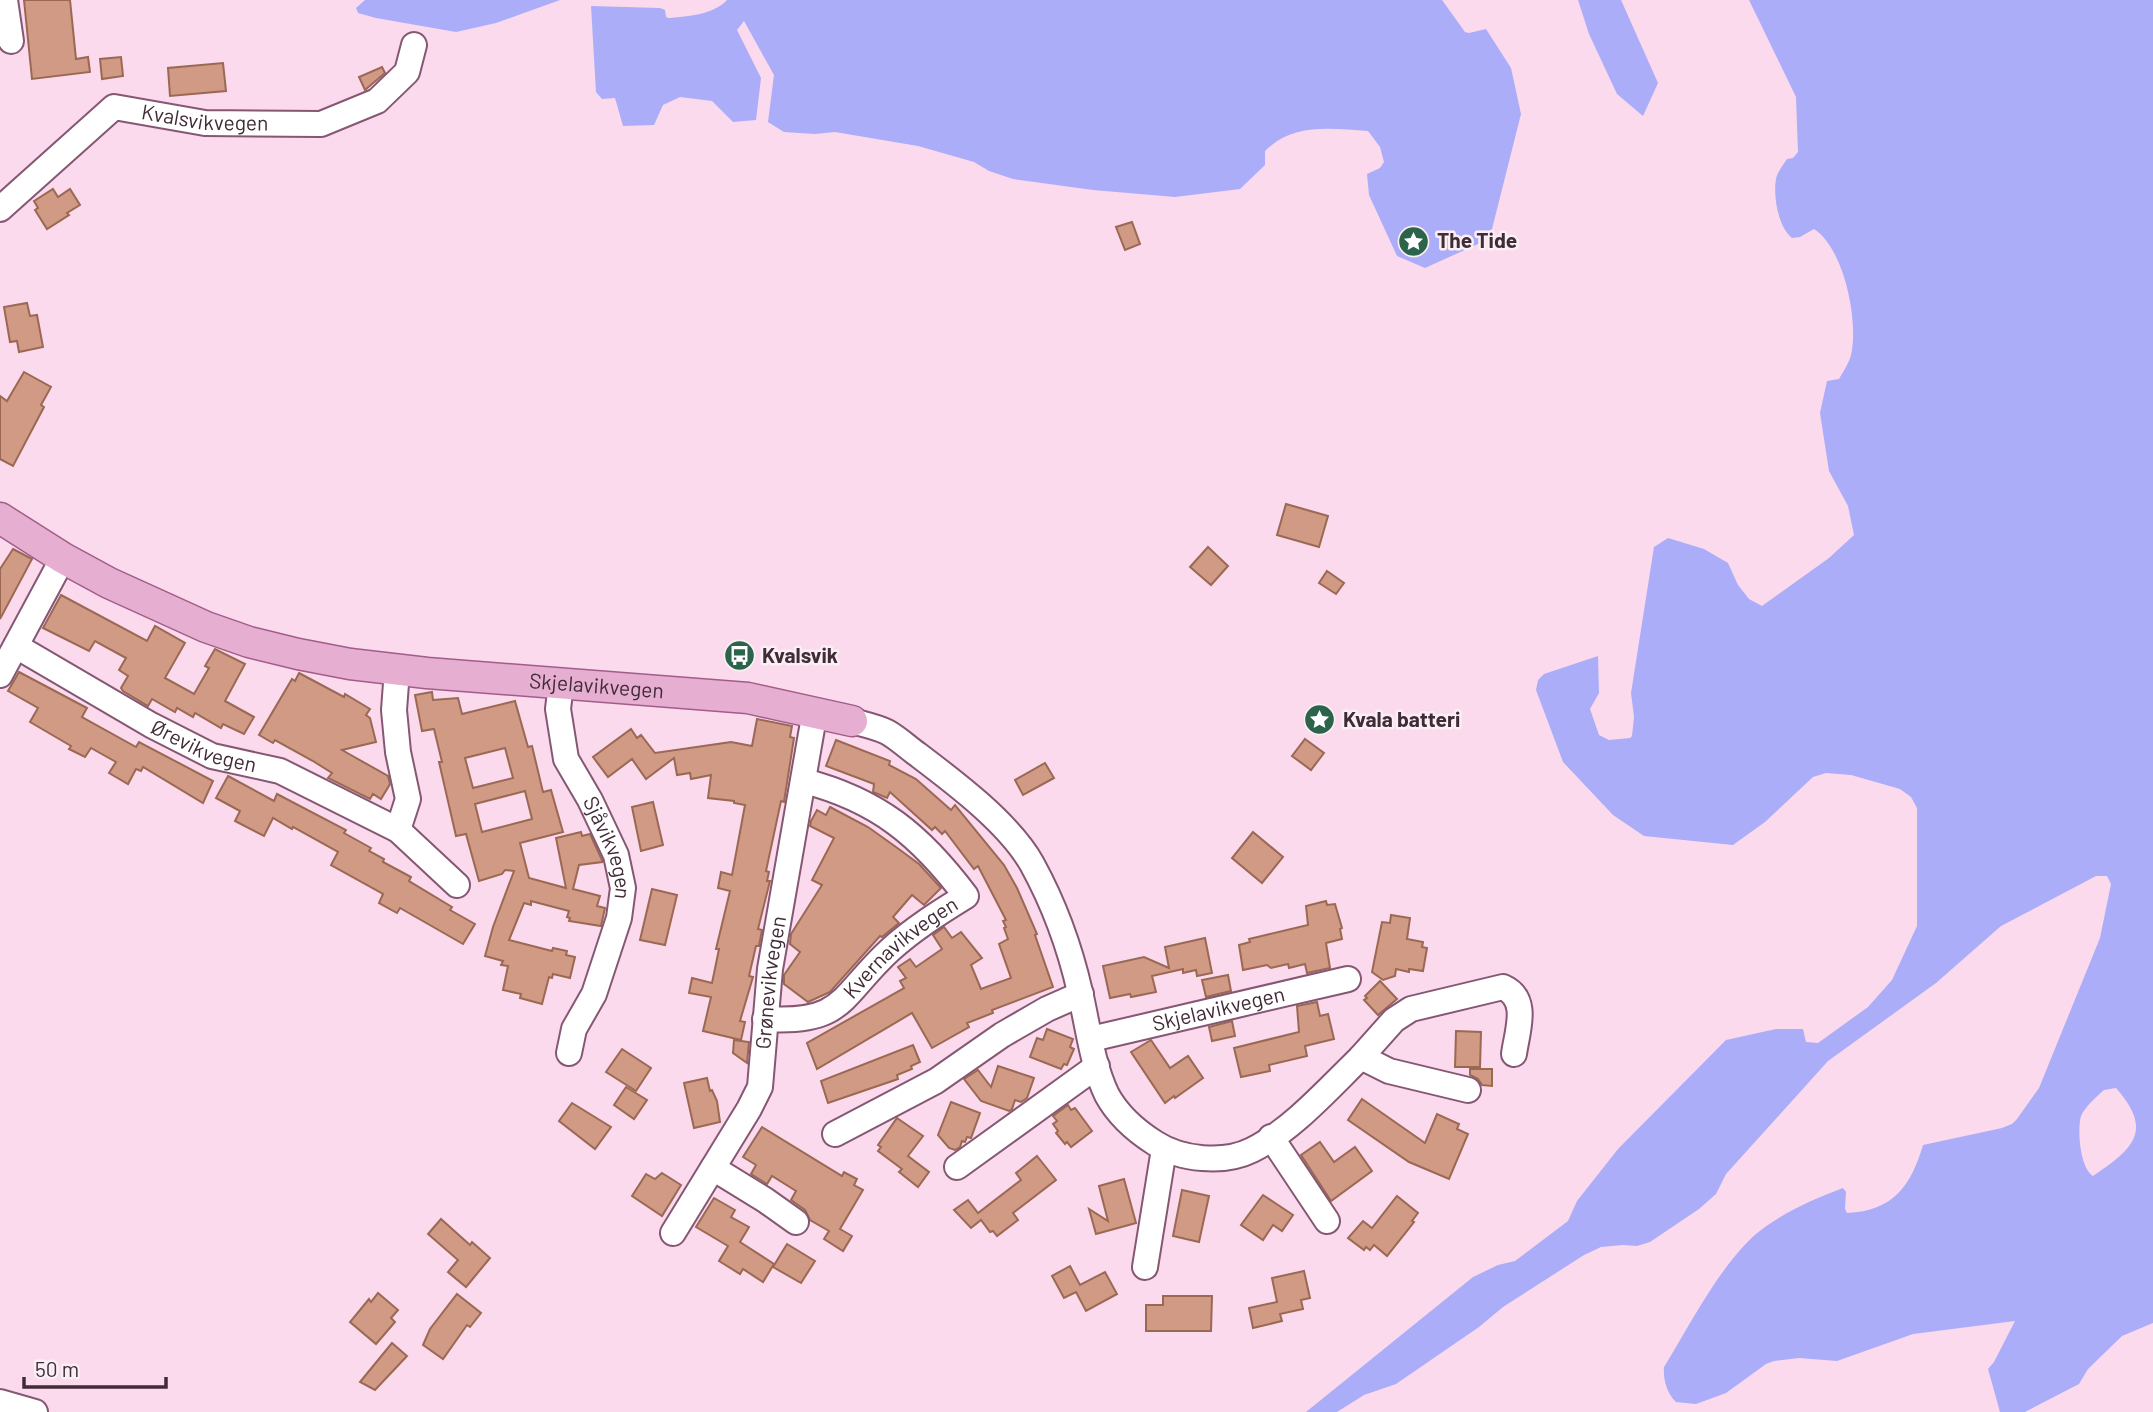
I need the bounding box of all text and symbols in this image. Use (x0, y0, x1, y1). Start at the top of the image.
street label: Kvalsvikvegen (140, 98, 269, 135)
place icon: The Tide (1397, 224, 1431, 258)
place label: The Tide (1437, 227, 1517, 252)
bus stop icon: Kvalsvik (722, 639, 756, 673)
place label: Kvalsvik (762, 642, 838, 667)
street label: Skjelavikvegen (528, 667, 665, 702)
place icon: Kvala batteri (1303, 703, 1337, 737)
place label: Kvala batteri (1343, 706, 1460, 731)
street label: Ørevikvegen (147, 713, 259, 776)
street label: Sjåvikvegen (579, 792, 637, 901)
street label: Kvernavikvegen (837, 890, 962, 1003)
street label: Grønevikvegen (749, 914, 790, 1050)
street label: Skjelavikvegen (1150, 980, 1287, 1035)
scale bar (24, 1346, 166, 1390)
text: 50 m (35, 1356, 79, 1381)

